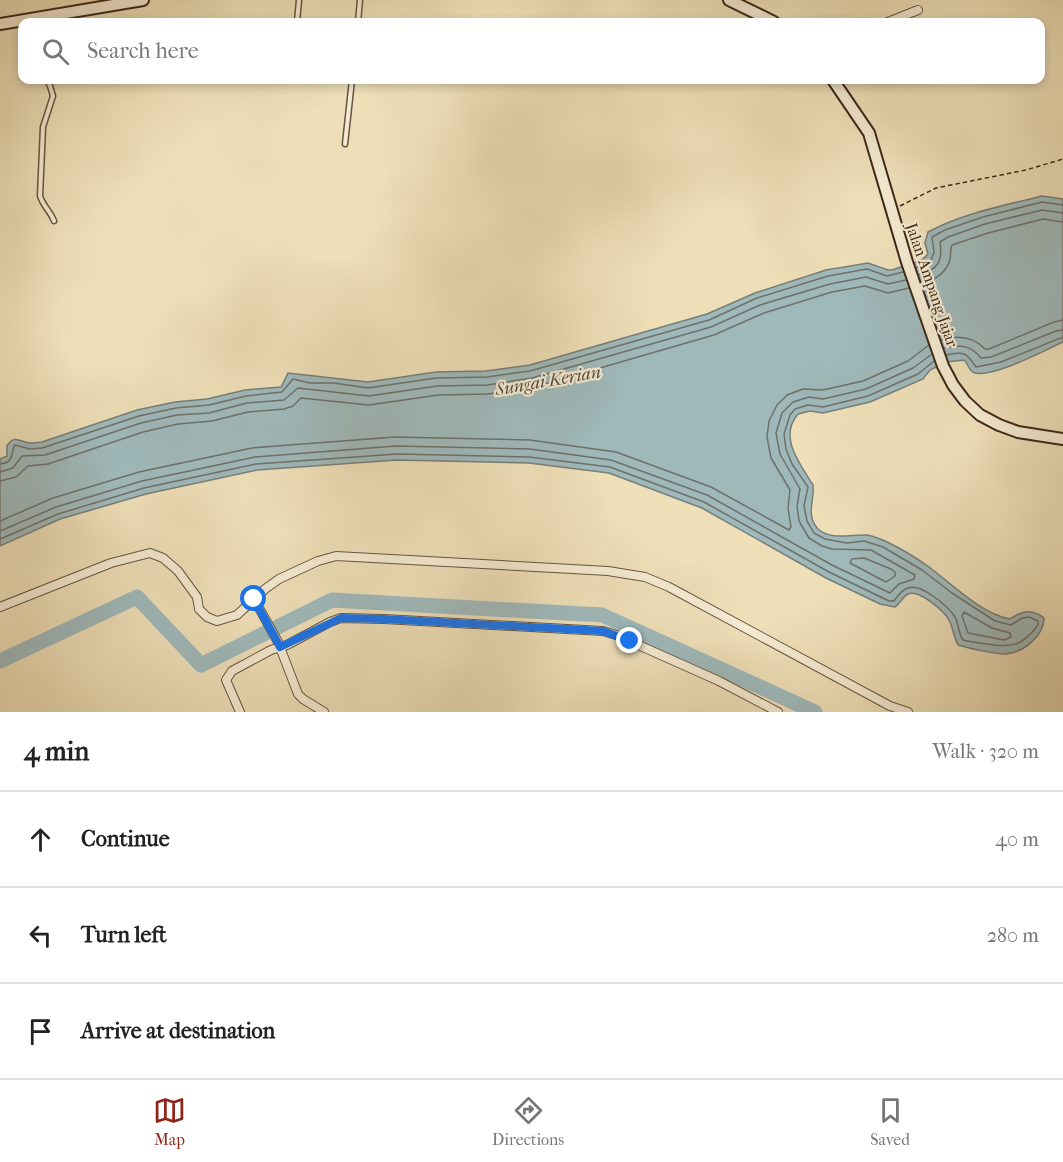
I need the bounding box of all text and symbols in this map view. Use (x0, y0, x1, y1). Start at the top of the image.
search box (18, 18, 1045, 84)
icon: search (39, 35, 72, 68)
text: Search here (87, 38, 199, 64)
street label: Jalan Ampang Jajar (901, 219, 962, 350)
water label: Sungai Kerian (493, 361, 602, 401)
route start (240, 585, 266, 611)
route end (616, 627, 642, 653)
text: 4 min (24, 736, 89, 767)
text: Walk · 320 m (933, 740, 1039, 763)
icon: ahead (24, 823, 57, 856)
text: Continue (81, 826, 170, 852)
text: 40 m (995, 828, 1039, 851)
icon: left (24, 919, 57, 952)
text: Turn left (81, 922, 167, 948)
text: 280 m (987, 924, 1039, 947)
icon: arrive (24, 1015, 57, 1048)
text: Arrive at destination (81, 1018, 275, 1044)
tab: Map (153, 1094, 186, 1149)
tab: Directions (492, 1094, 564, 1149)
tab: Saved (870, 1094, 910, 1149)

